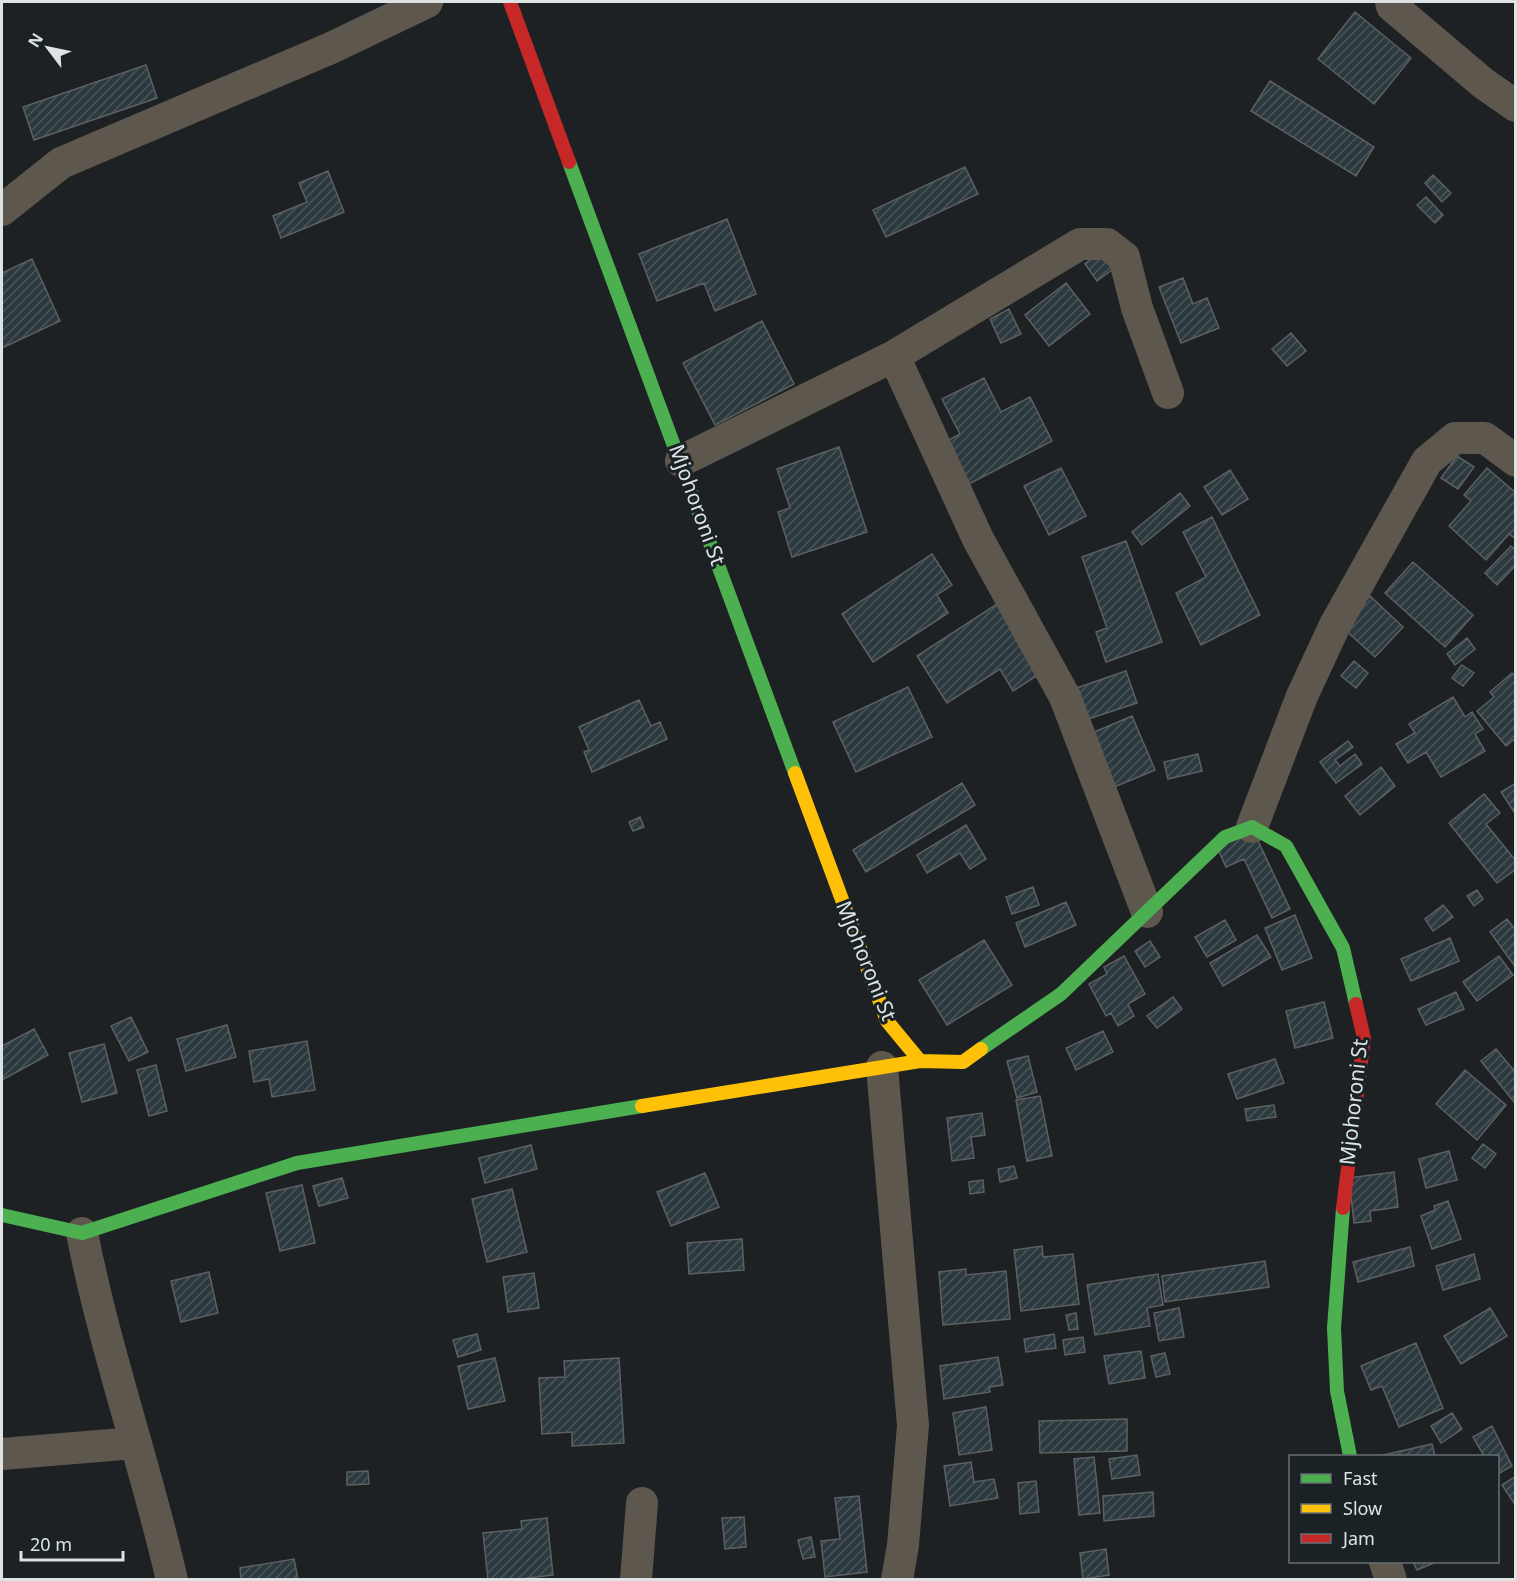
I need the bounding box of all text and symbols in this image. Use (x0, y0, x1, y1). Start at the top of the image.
north arrow (18, 18, 78, 78)
text: N (23, 29, 48, 51)
street label: Mjohoroni St (663, 440, 733, 569)
street label: Mjohoroni St (830, 897, 904, 1025)
street label: Mjohoroni St (1332, 1037, 1374, 1166)
legend (1289, 1455, 1499, 1563)
text: Fast (1343, 1466, 1378, 1490)
text: Slow (1343, 1496, 1382, 1520)
scale bar (21, 1524, 123, 1562)
text: Jam (1341, 1526, 1375, 1550)
text: 20 m (30, 1532, 72, 1556)

